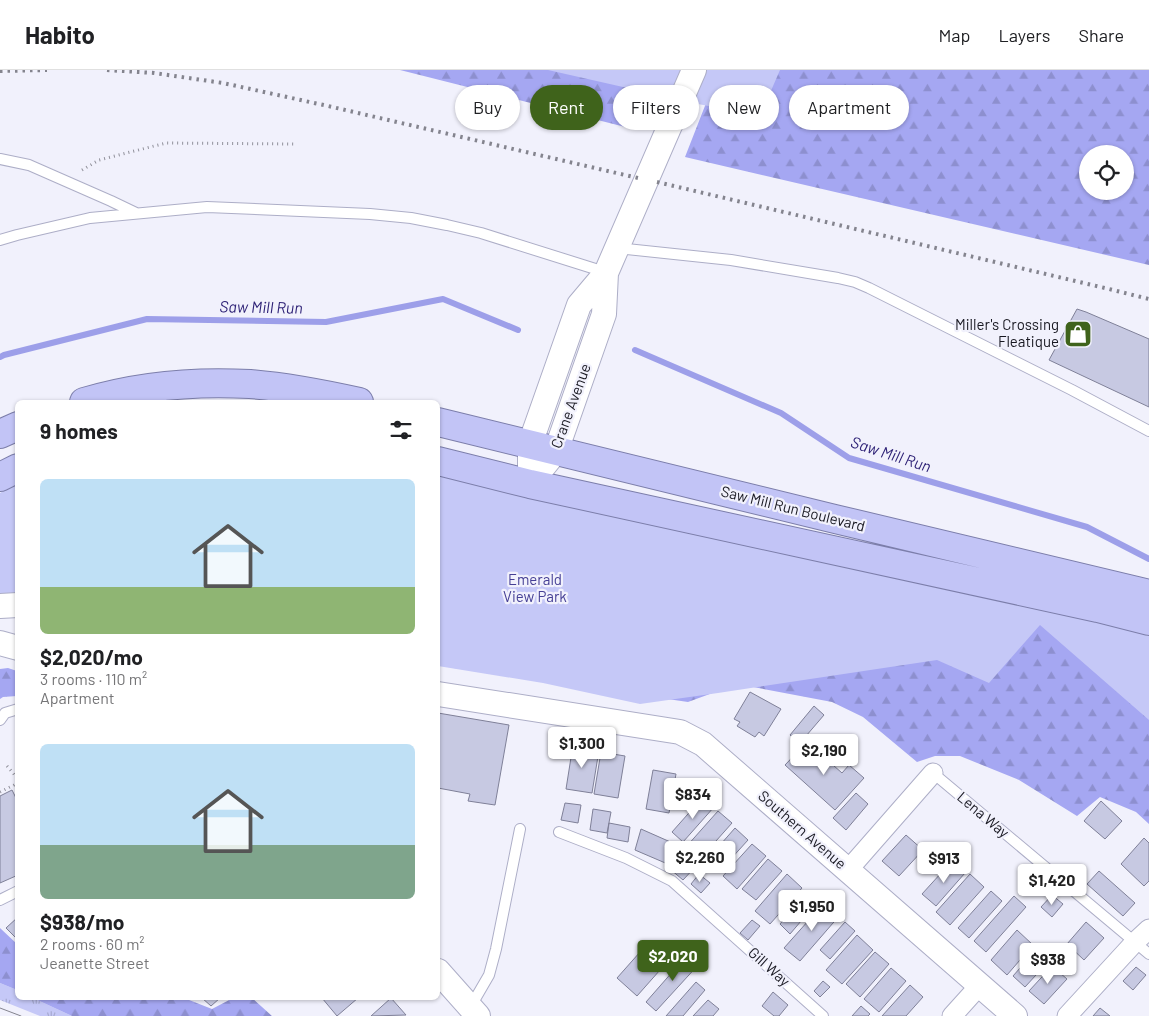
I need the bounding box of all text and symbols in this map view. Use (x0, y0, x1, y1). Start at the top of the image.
text: Habito (25, 20, 95, 49)
text: Map (938, 24, 970, 46)
text: Layers (998, 24, 1051, 46)
text: Share (1079, 24, 1124, 46)
chip: Buy (455, 85, 520, 130)
chip: Rent (530, 85, 603, 130)
chip: Filters (613, 85, 699, 130)
chip: New (709, 85, 779, 130)
chip: Apartment (789, 85, 909, 130)
map controls (1079, 145, 1134, 200)
button: locate (1079, 145, 1134, 200)
water label: Saw Mill Run (219, 296, 303, 317)
place label: Miller's Crossing Fleatique (955, 315, 1059, 350)
shop icon: Miller's Crossing Fleatique (1063, 319, 1093, 349)
street label: Crane Avenue (546, 361, 594, 450)
icon: filters (387, 416, 415, 444)
text: 9 homes (40, 418, 118, 443)
water label: Saw Mill Run (849, 432, 934, 475)
street label: Saw Mill Run Boulevard (719, 481, 867, 535)
icon: home (183, 511, 273, 601)
park label: Emerald View Park (503, 570, 567, 605)
text: $2,020/mo (40, 644, 143, 669)
text: 3 rooms · 110 m² (40, 669, 147, 688)
text: Apartment (40, 688, 115, 707)
pin: $1,300 (541, 726, 623, 769)
text: $1,300 (559, 733, 605, 752)
pin: $2,190 (783, 734, 865, 776)
text: $2,190 (801, 740, 847, 759)
icon: home (183, 776, 273, 866)
pin: $834 (663, 778, 723, 820)
text: $834 (675, 784, 711, 803)
street label: Southern Avenue (755, 786, 850, 872)
street label: Lena Way (954, 787, 1013, 841)
pin: $2,260 (659, 840, 741, 883)
pin: $913 (914, 842, 974, 884)
text: $2,260 (675, 847, 725, 866)
text: $913 (928, 848, 960, 867)
pin: $1,420 (1011, 864, 1093, 906)
text: $1,420 (1029, 870, 1075, 889)
pin: $1,950 (771, 890, 853, 932)
text: $1,950 (789, 896, 835, 915)
text: $938/mo (40, 909, 124, 934)
text: 2 rooms · 60 m² (40, 934, 145, 953)
pin: $2,020 (632, 940, 714, 982)
pin: $938 (1018, 942, 1078, 985)
street label: Gill Way (745, 943, 794, 990)
text: $2,020 (648, 946, 698, 965)
text: $938 (1031, 949, 1065, 968)
text: Jeanette Street (40, 953, 150, 972)

